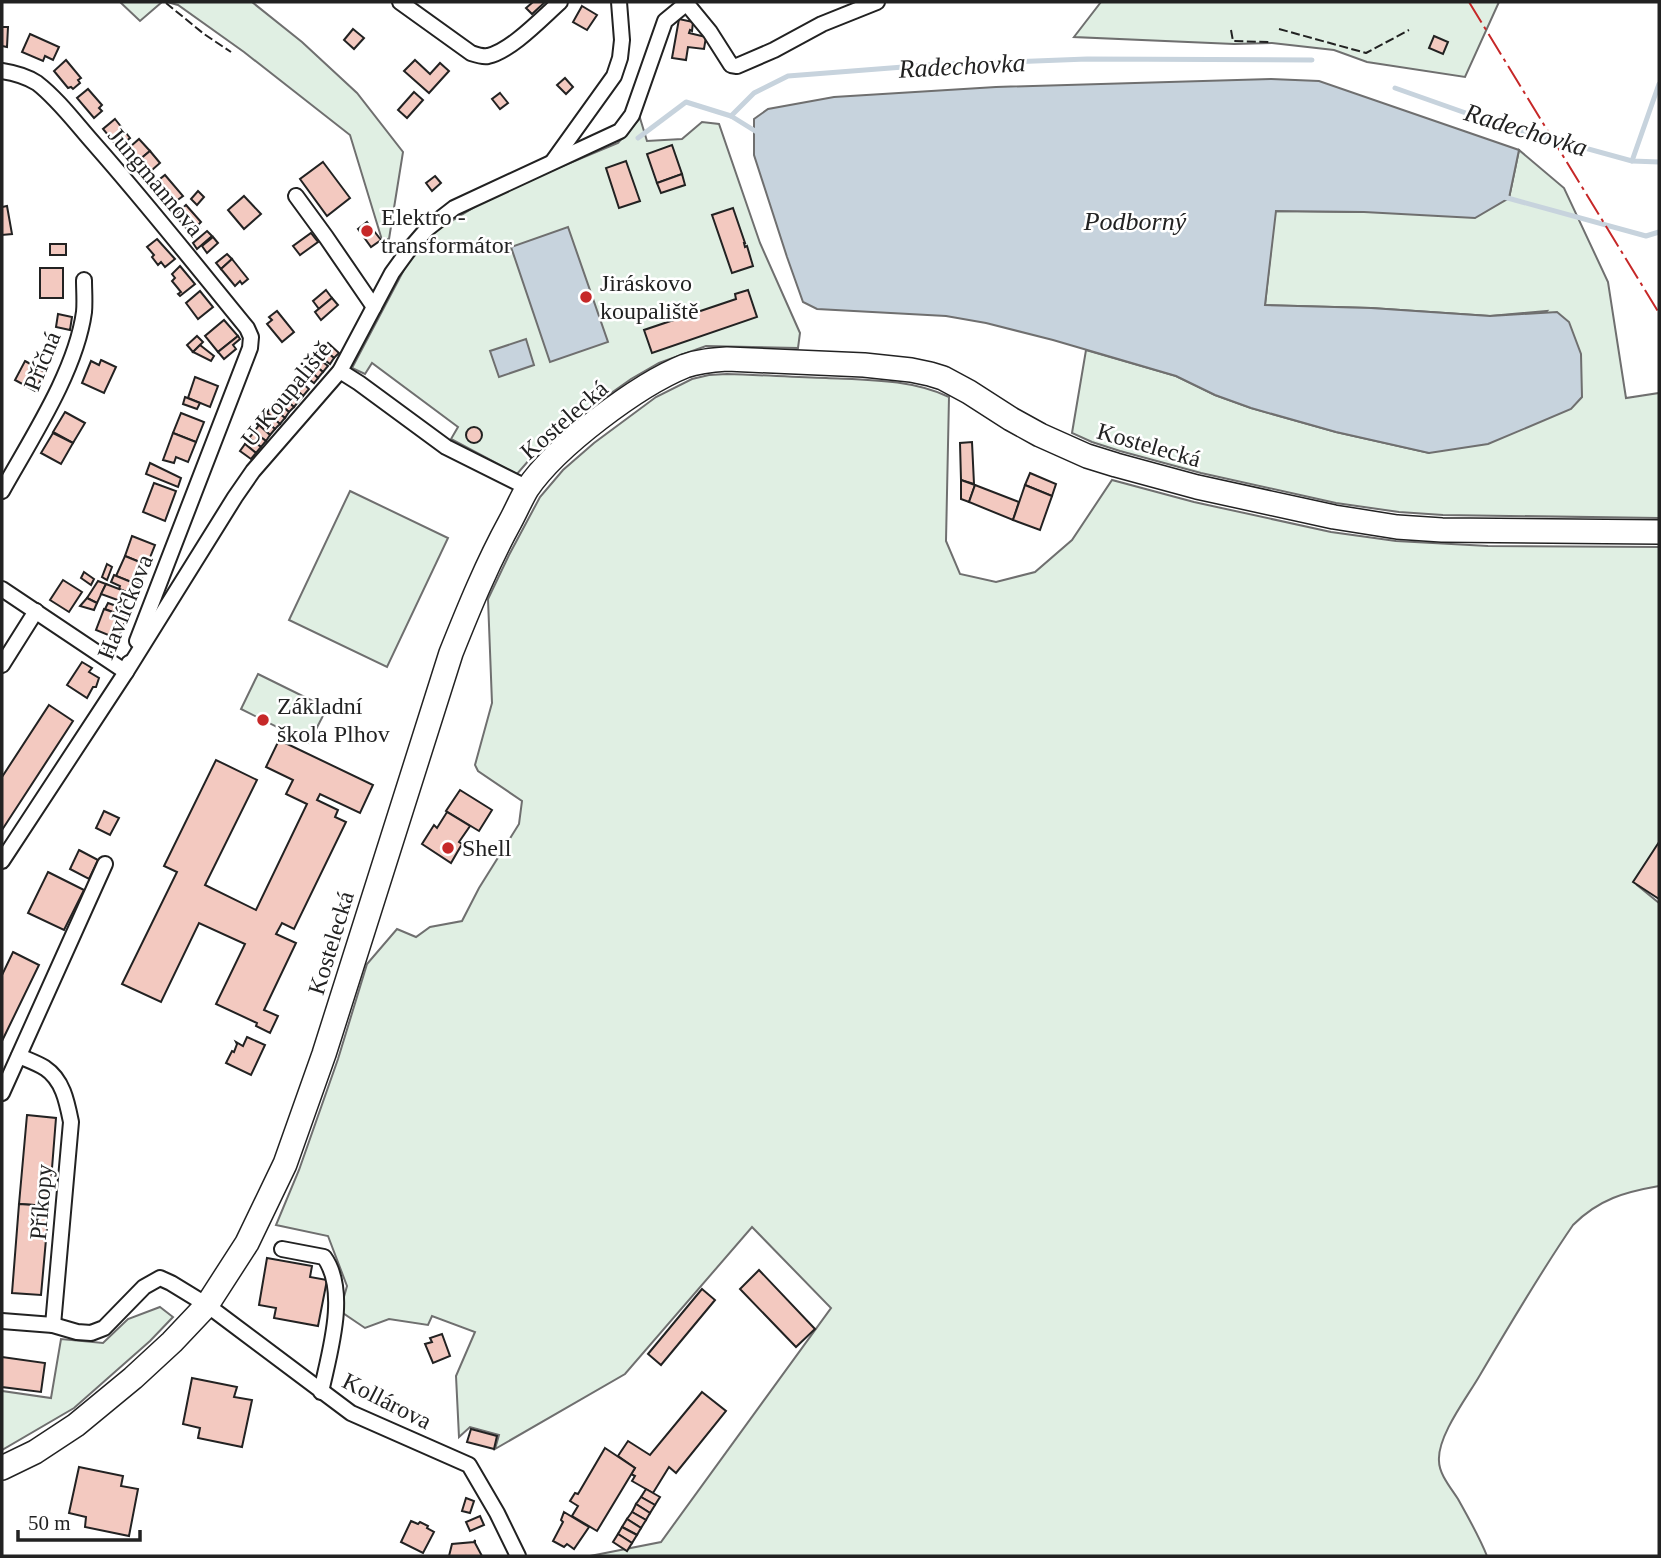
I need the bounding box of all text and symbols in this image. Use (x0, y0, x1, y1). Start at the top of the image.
water label: Radechovka (897, 48, 1026, 84)
water label: Radechovka (1460, 97, 1591, 162)
street label: Jungmannova (103, 123, 209, 242)
place label: Elektro - transformátor (381, 204, 512, 258)
water label: Podborný (1083, 207, 1187, 236)
marker: Elektro - transformátor (359, 223, 375, 239)
place label: Jiráskovo koupaliště (600, 270, 699, 324)
marker: Jiráskovo koupaliště (578, 289, 594, 305)
street label: Příčná (18, 327, 66, 394)
street label: U Koupaliště (236, 336, 336, 452)
street label: Kostelecká (515, 375, 613, 465)
street label: Kostelecká (1094, 418, 1204, 472)
street label: Havlíčkova (92, 551, 158, 663)
place label: Základní škola Plhov (277, 693, 390, 747)
marker: Základní škola Plhov (255, 712, 271, 728)
place label: Shell (462, 835, 512, 861)
marker: Shell (440, 840, 456, 856)
street label: Kostelecká (303, 888, 359, 998)
street label: Příkopy (25, 1163, 57, 1241)
street label: Kollárova (338, 1368, 436, 1435)
scale bar (18, 1498, 140, 1542)
text: 50 m (28, 1511, 71, 1535)

